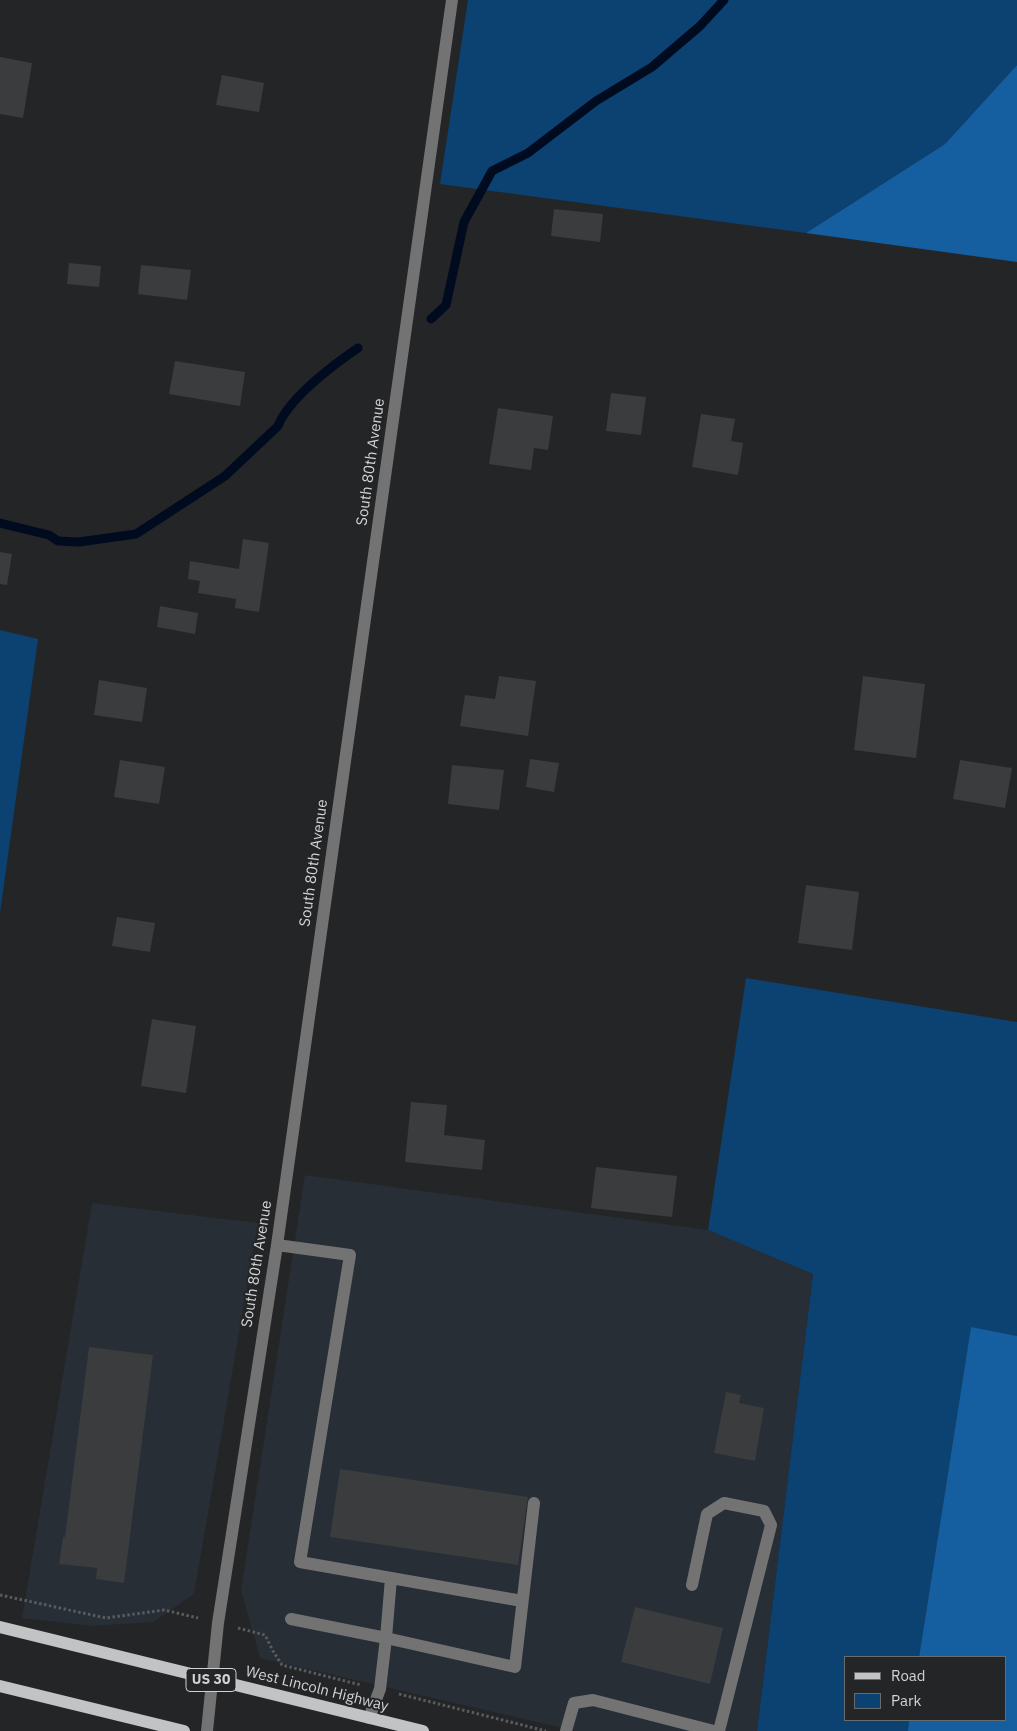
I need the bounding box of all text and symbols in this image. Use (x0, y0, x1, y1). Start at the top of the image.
street label: South 80th Avenue (353, 397, 389, 527)
street label: South 80th Avenue (296, 798, 332, 928)
street label: South 80th Avenue (238, 1199, 276, 1329)
legend (844, 1656, 1007, 1721)
street label: West Lincoln Highway (244, 1663, 390, 1715)
text: Road (891, 1666, 926, 1685)
road number: US 30 (186, 1668, 236, 1692)
text: Park (891, 1691, 921, 1710)

